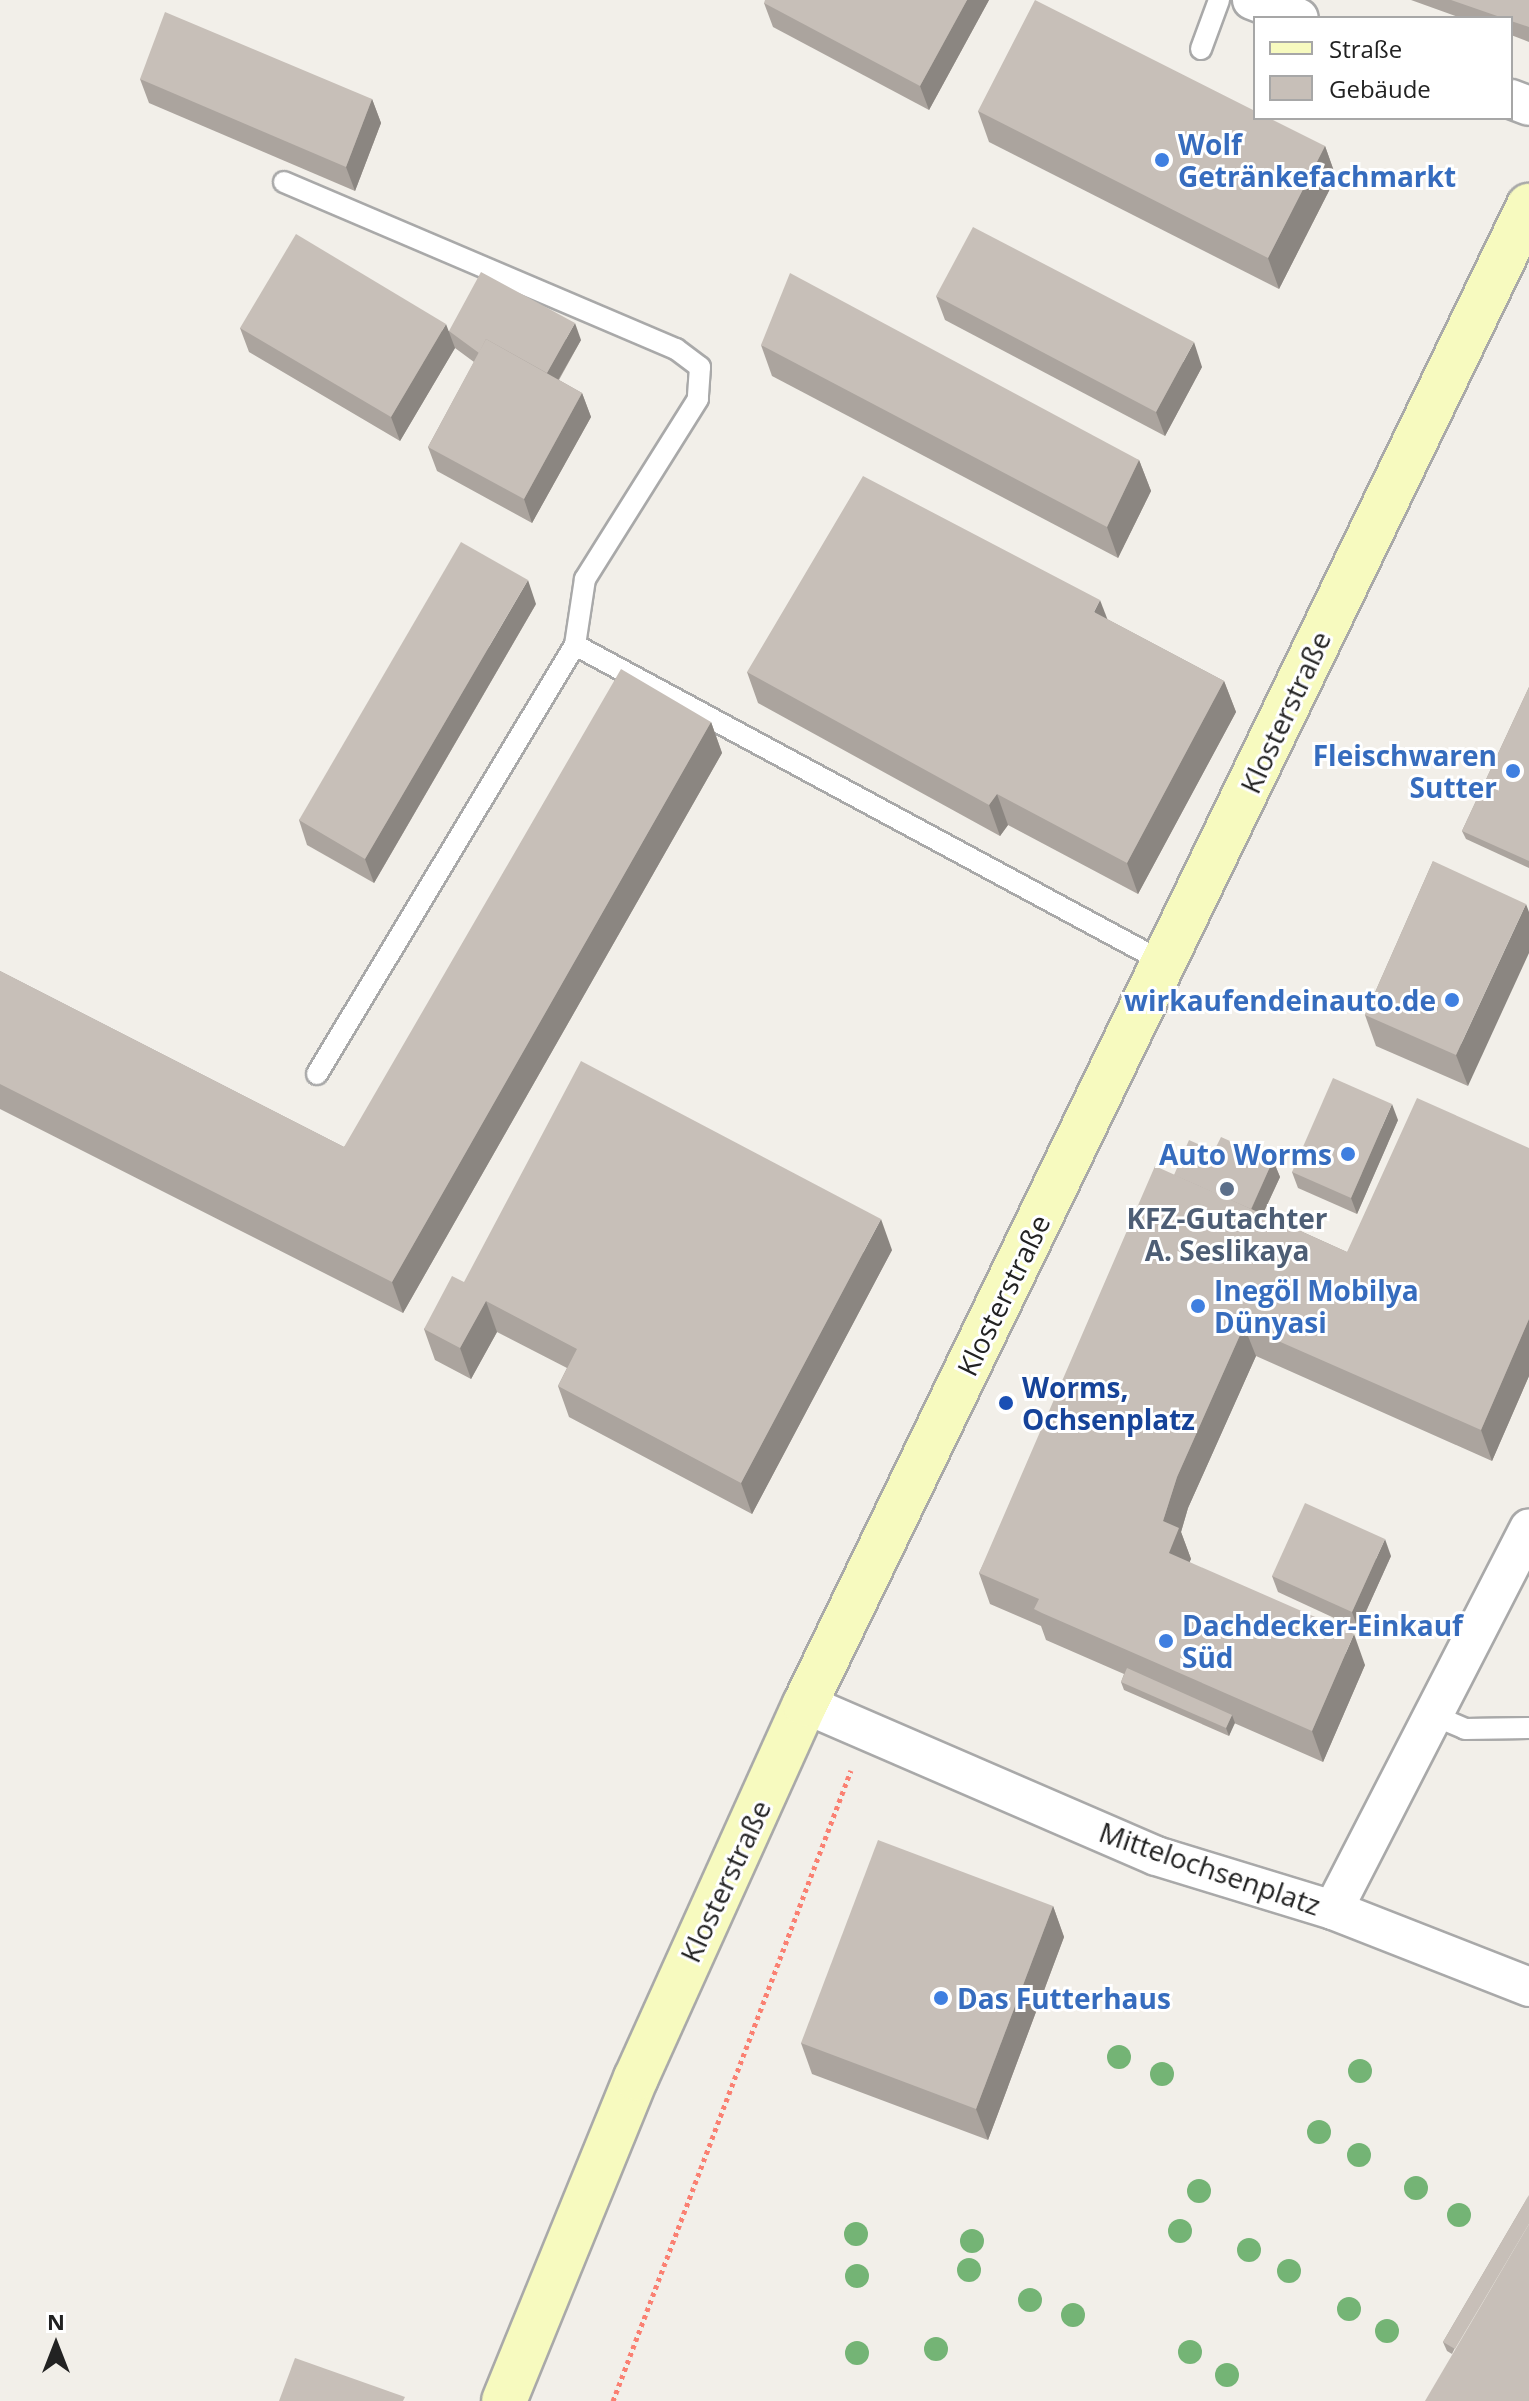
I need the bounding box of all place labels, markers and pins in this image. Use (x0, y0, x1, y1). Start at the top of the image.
place label: Wolf Getränkefachmarkt (1178, 127, 1456, 193)
marker: Wolf Getränkefachmarkt (1153, 151, 1171, 169)
place label: Fleischwaren Sutter (1313, 738, 1497, 804)
marker: Fleischwaren Sutter (1504, 762, 1522, 780)
place label: wirkaufendeinauto.de (1124, 983, 1436, 1017)
marker: wirkaufendeinauto.de (1443, 991, 1461, 1009)
place label: Auto Worms (1159, 1137, 1332, 1171)
marker: Auto Worms (1339, 1145, 1357, 1163)
marker: KFZ-Gutachter A. Seslikaya (1218, 1180, 1236, 1198)
place label: KFZ-Gutachter A. Seslikaya (1126, 1201, 1328, 1267)
place label: Inegöl Mobilya Dünyasi (1214, 1273, 1419, 1339)
marker: Inegöl Mobilya Dünyasi (1189, 1297, 1207, 1315)
place label: Worms, Ochsenplatz (1022, 1370, 1195, 1436)
marker: Worms, Ochsenplatz (997, 1394, 1015, 1412)
place label: Dachdecker-Einkauf Süd (1182, 1608, 1463, 1674)
marker: Dachdecker-Einkauf Süd (1157, 1632, 1175, 1650)
place label: Das Futterhaus (957, 1981, 1171, 2015)
marker: Das Futterhaus (932, 1989, 950, 2007)

